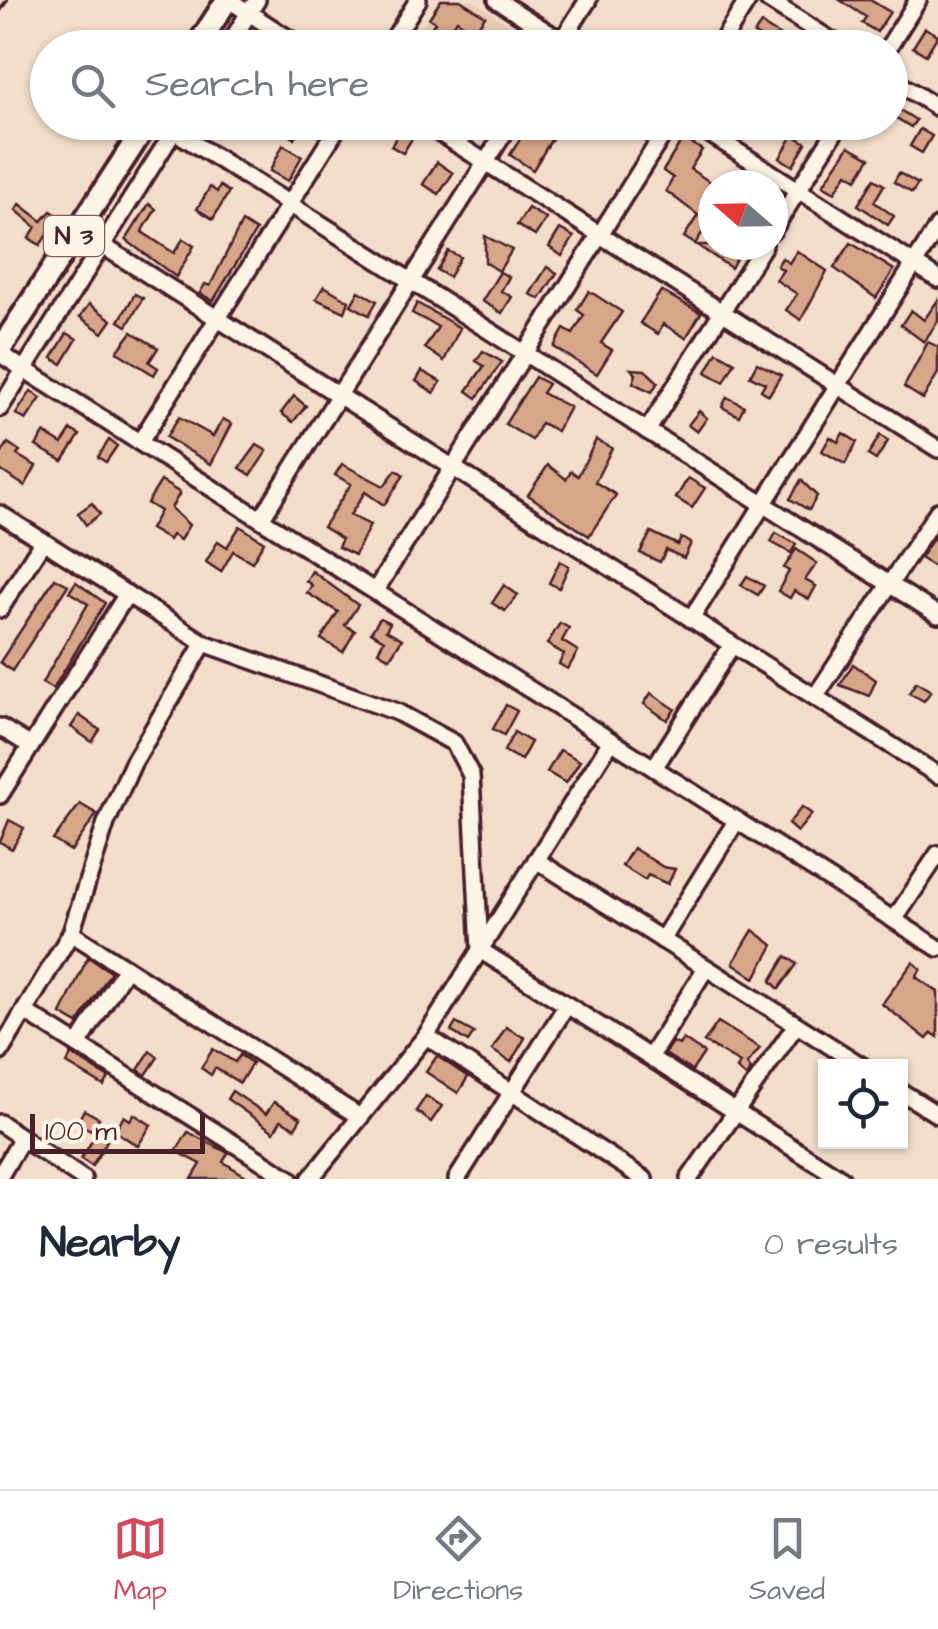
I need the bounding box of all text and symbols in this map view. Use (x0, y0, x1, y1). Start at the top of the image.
search box (30, 30, 908, 140)
icon: search (65, 58, 120, 113)
text: Search here (145, 59, 369, 111)
north arrow (698, 170, 788, 260)
road number: N 3 (44, 216, 104, 256)
map controls (818, 1059, 908, 1149)
button: locate (818, 1059, 908, 1149)
scale bar (30, 1109, 205, 1154)
text: 100 m (45, 1112, 117, 1151)
text: Nearby (40, 1215, 180, 1273)
text: 0 results (764, 1222, 898, 1267)
tab: Map (113, 1511, 168, 1610)
tab: Directions (393, 1511, 523, 1610)
tab: Saved (749, 1511, 825, 1610)

